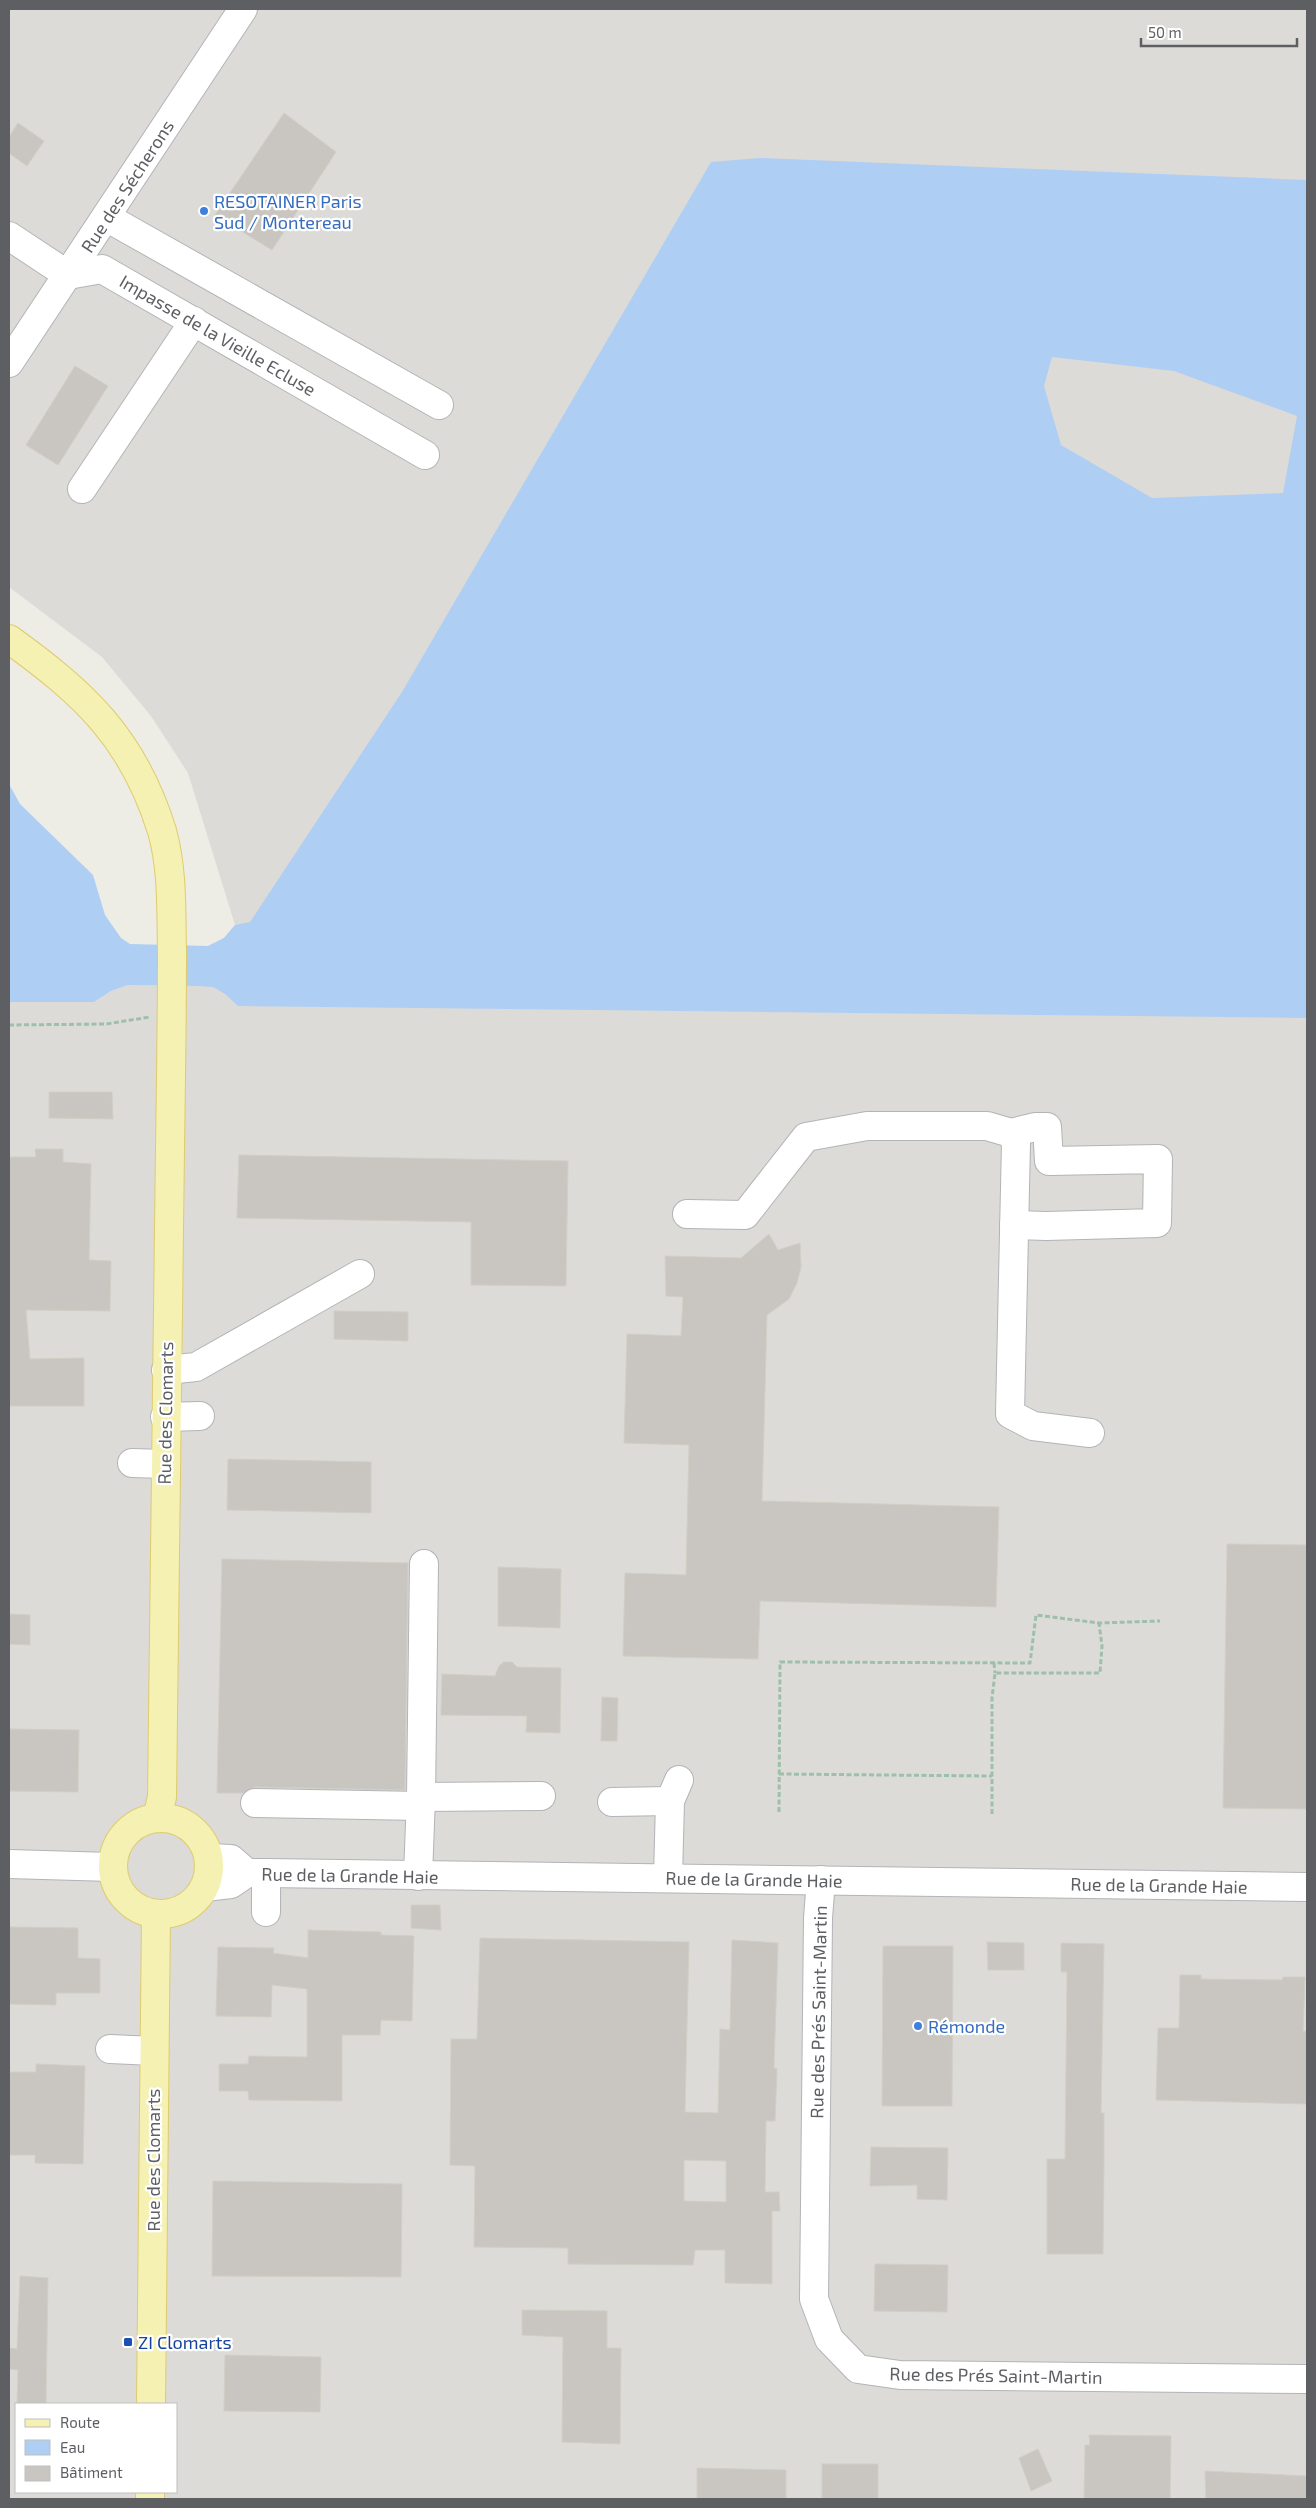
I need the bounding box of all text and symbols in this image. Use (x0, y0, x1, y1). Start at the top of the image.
scale bar (1141, 15, 1297, 47)
text: 50 m (1148, 23, 1182, 41)
street label: Rue des Sécherons (76, 116, 178, 256)
place label: RESOTAINER Paris Sud / Montereau (214, 190, 362, 233)
marker: RESOTAINER Paris Sud / Montereau (198, 205, 210, 217)
street label: Impasse de la Vieille Ecluse (116, 270, 320, 400)
street label: Rue des Clomarts (153, 1341, 177, 1485)
street label: Rue de la Grande Haie (261, 1862, 439, 1888)
street label: Rue de la Grande Haie (665, 1866, 843, 1892)
street label: Rue de la Grande Haie (1070, 1872, 1248, 1898)
street label: Rue des Prés Saint-Martin (805, 1905, 831, 2119)
place label: Rémonde (928, 2015, 1005, 2037)
marker: Rémonde (912, 2020, 924, 2032)
street label: Rue des Clomarts (142, 2089, 164, 2231)
place label: ZI Clomarts (138, 2331, 232, 2353)
marker: ZI Clomarts (122, 2336, 134, 2348)
street label: Rue des Prés Saint-Martin (889, 2362, 1103, 2388)
legend (15, 2403, 178, 2493)
text: Route (60, 2413, 100, 2431)
text: Eau (60, 2438, 85, 2456)
text: Bâtiment (60, 2463, 123, 2481)

